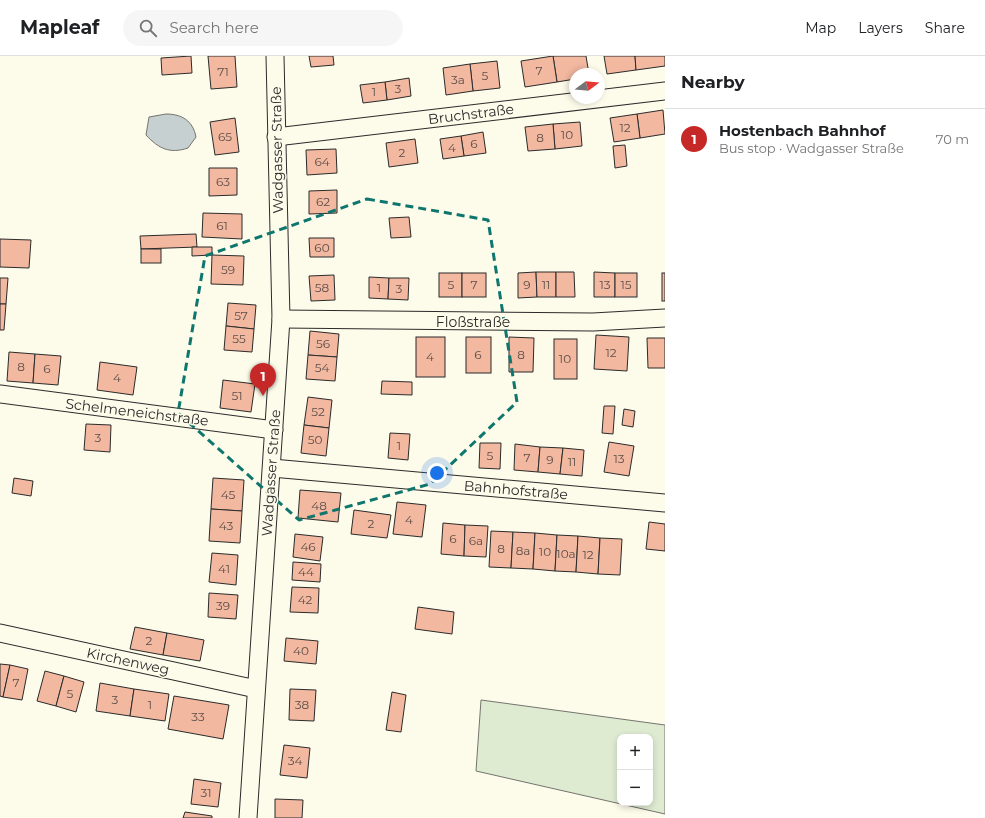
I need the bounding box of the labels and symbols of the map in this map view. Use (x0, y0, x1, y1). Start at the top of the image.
house number: 7 (535, 63, 543, 78)
house number: 71 (217, 64, 229, 79)
house number: 5 (482, 68, 489, 83)
north arrow (569, 68, 605, 104)
house number: 3a (451, 72, 465, 87)
house number: 3 (395, 81, 402, 96)
house number: 1 (372, 84, 376, 99)
street label: Wadgasser Straße (267, 86, 287, 214)
street label: Bruchstraße (427, 100, 515, 128)
house number: 12 (619, 120, 631, 135)
house number: 10 (561, 127, 573, 142)
house number: 65 (218, 129, 232, 144)
house number: 8 (536, 130, 544, 145)
house number: 6 (470, 136, 478, 151)
house number: 4 (448, 140, 456, 155)
house number: 2 (399, 145, 406, 160)
house number: 64 (314, 154, 330, 169)
house number: 63 (216, 174, 230, 189)
house number: 62 (316, 194, 330, 209)
house number: 61 (216, 218, 228, 233)
house number: 60 (314, 240, 330, 255)
house number: 59 (221, 262, 235, 277)
house number: 5 (448, 277, 455, 292)
house number: 7 (470, 277, 478, 292)
house number: 9 (523, 277, 531, 292)
house number: 11 (542, 277, 550, 292)
house number: 13 (599, 277, 611, 292)
house number: 15 (620, 277, 632, 292)
house number: 58 (315, 280, 330, 295)
house number: 1 (377, 280, 381, 295)
house number: 3 (396, 281, 403, 296)
house number: 57 (234, 308, 248, 323)
street label: Floßstraße (436, 313, 510, 331)
house number: 55 (232, 331, 246, 346)
house number: 56 (316, 336, 330, 351)
house number: 12 (605, 345, 617, 360)
house number: 6 (474, 347, 482, 362)
house number: 8 (517, 347, 525, 362)
house number: 4 (426, 349, 434, 364)
house number: 10 (559, 351, 571, 366)
house number: 8 (17, 359, 25, 374)
house number: 54 (315, 360, 329, 375)
house number: 6 (43, 361, 51, 376)
pin: 1 (250, 363, 276, 396)
house number: 4 (113, 370, 121, 385)
house number: 51 (231, 388, 243, 403)
street label: Schelmeneichstraße (64, 394, 210, 430)
house number: 52 (311, 404, 325, 419)
street label: Wadgasser Straße (258, 409, 284, 537)
house number: 3 (95, 430, 102, 445)
house number: 50 (308, 432, 322, 447)
house number: 1 (397, 438, 401, 453)
house number: 5 (487, 448, 494, 463)
house number: 7 (523, 450, 531, 465)
house number: 13 (613, 451, 625, 466)
house number: 9 (546, 452, 554, 467)
house number: 11 (568, 454, 576, 469)
your location (427, 463, 447, 483)
street label: Bahnhofstraße (463, 476, 569, 504)
house number: 45 (221, 487, 236, 502)
house number: 48 (311, 498, 327, 513)
house number: 4 (405, 512, 413, 527)
house number: 2 (368, 516, 375, 531)
house number: 43 (219, 518, 233, 533)
house number: 6 (449, 531, 457, 546)
house number: 6a (469, 533, 483, 548)
house number: 46 (300, 539, 316, 554)
house number: 8 (497, 541, 505, 556)
house number: 8a (516, 543, 530, 558)
house number: 10 (539, 544, 551, 559)
house number: 10a (556, 546, 576, 561)
house number: 12 (582, 547, 594, 562)
house number: 41 (218, 561, 230, 576)
house number: 44 (298, 564, 314, 579)
house number: 42 (298, 592, 313, 607)
house number: 39 (216, 598, 230, 613)
house number: 2 (146, 633, 153, 648)
street label: Kirchenweg (85, 643, 171, 679)
house number: 40 (293, 643, 309, 658)
house number: 7 (12, 675, 20, 690)
house number: 5 (67, 686, 74, 701)
house number: 3 (112, 692, 119, 707)
house number: 1 (148, 697, 152, 712)
house number: 38 (295, 697, 310, 712)
house number: 33 (191, 709, 205, 724)
house number: 34 (288, 753, 302, 768)
house number: 31 (200, 785, 212, 800)

